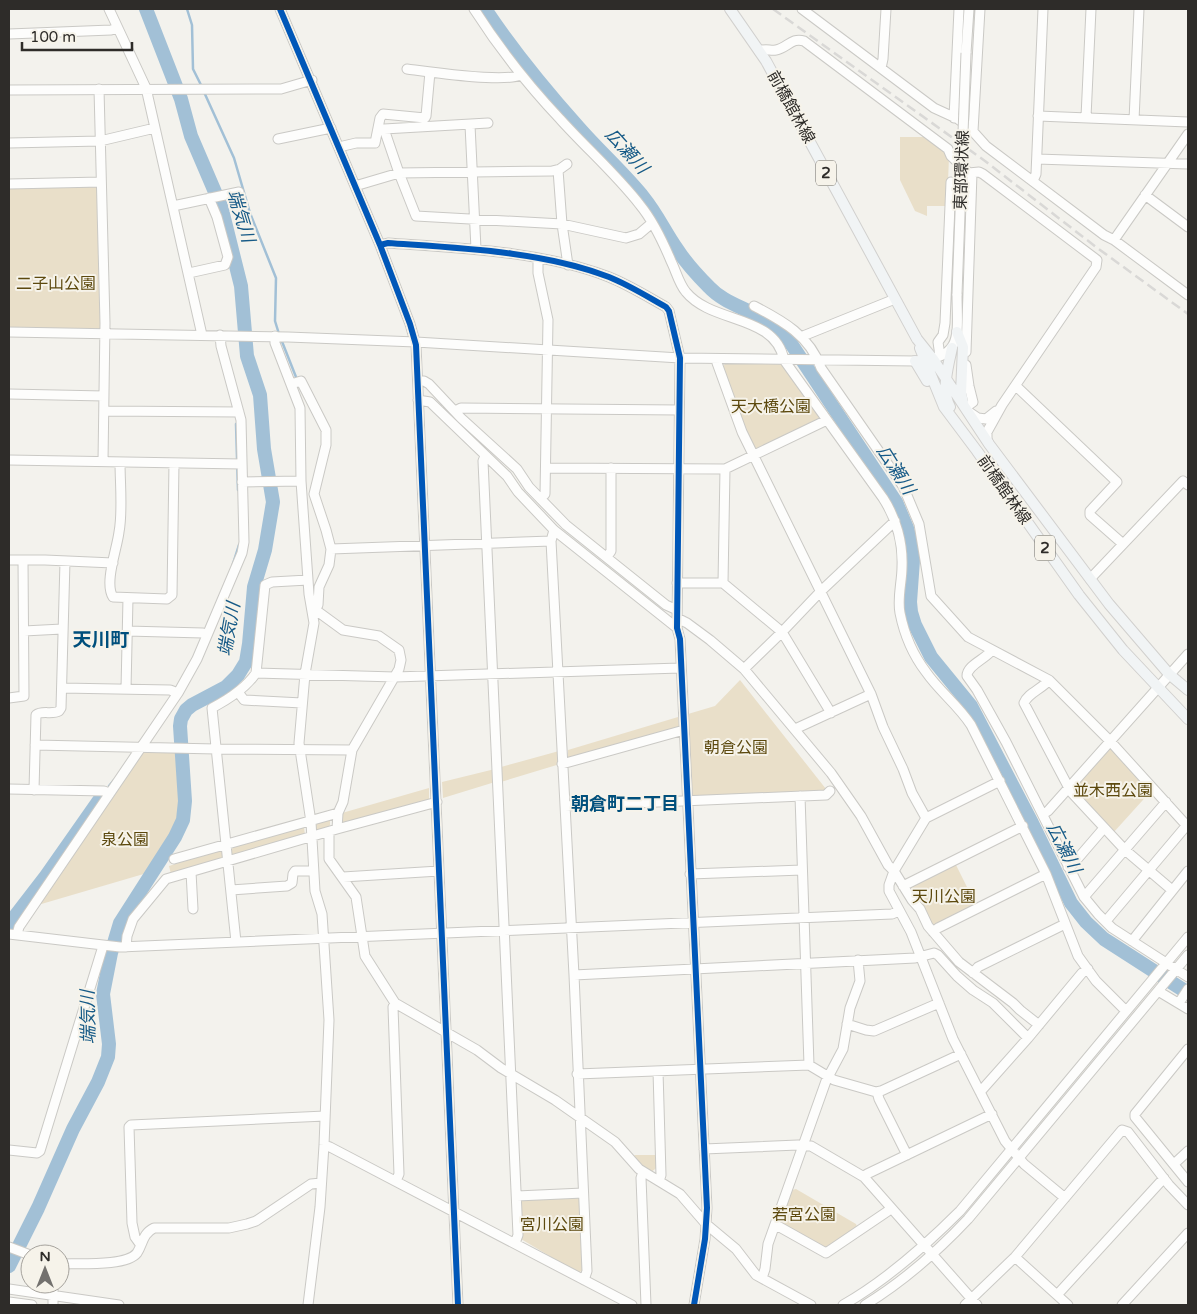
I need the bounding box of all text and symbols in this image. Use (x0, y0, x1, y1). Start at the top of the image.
scale bar (22, 20, 132, 52)
text: 100 m (30, 28, 76, 46)
street label: 前橋館林線 (763, 67, 819, 147)
water label: 広瀬川 (601, 124, 655, 180)
street label: 東部環状線 (951, 130, 973, 210)
road number: 2 (816, 160, 836, 186)
water label: 端気川 (223, 187, 260, 247)
park label: 二子山公園 (16, 274, 96, 294)
park label: 天大橋公園 (731, 397, 811, 417)
water label: 広瀬川 (872, 441, 921, 500)
street label: 前橋館林線 (973, 451, 1035, 529)
road number: 2 (1035, 536, 1055, 560)
water label: 端気川 (213, 599, 245, 657)
district label: 天川町 (72, 629, 130, 651)
park label: 朝倉公園 (704, 738, 768, 758)
park label: 並木西公園 (1073, 781, 1153, 801)
district label: 朝倉町二丁目 (571, 793, 679, 815)
water label: 広瀬川 (1042, 819, 1087, 879)
park label: 泉公園 (101, 830, 149, 850)
park label: 天川公園 (912, 887, 976, 907)
water label: 端気川 (76, 988, 99, 1044)
park label: 若宮公園 (772, 1205, 836, 1225)
park label: 宮川公園 (520, 1215, 584, 1235)
north arrow (20, 1244, 70, 1294)
text: N (39, 1248, 51, 1265)

